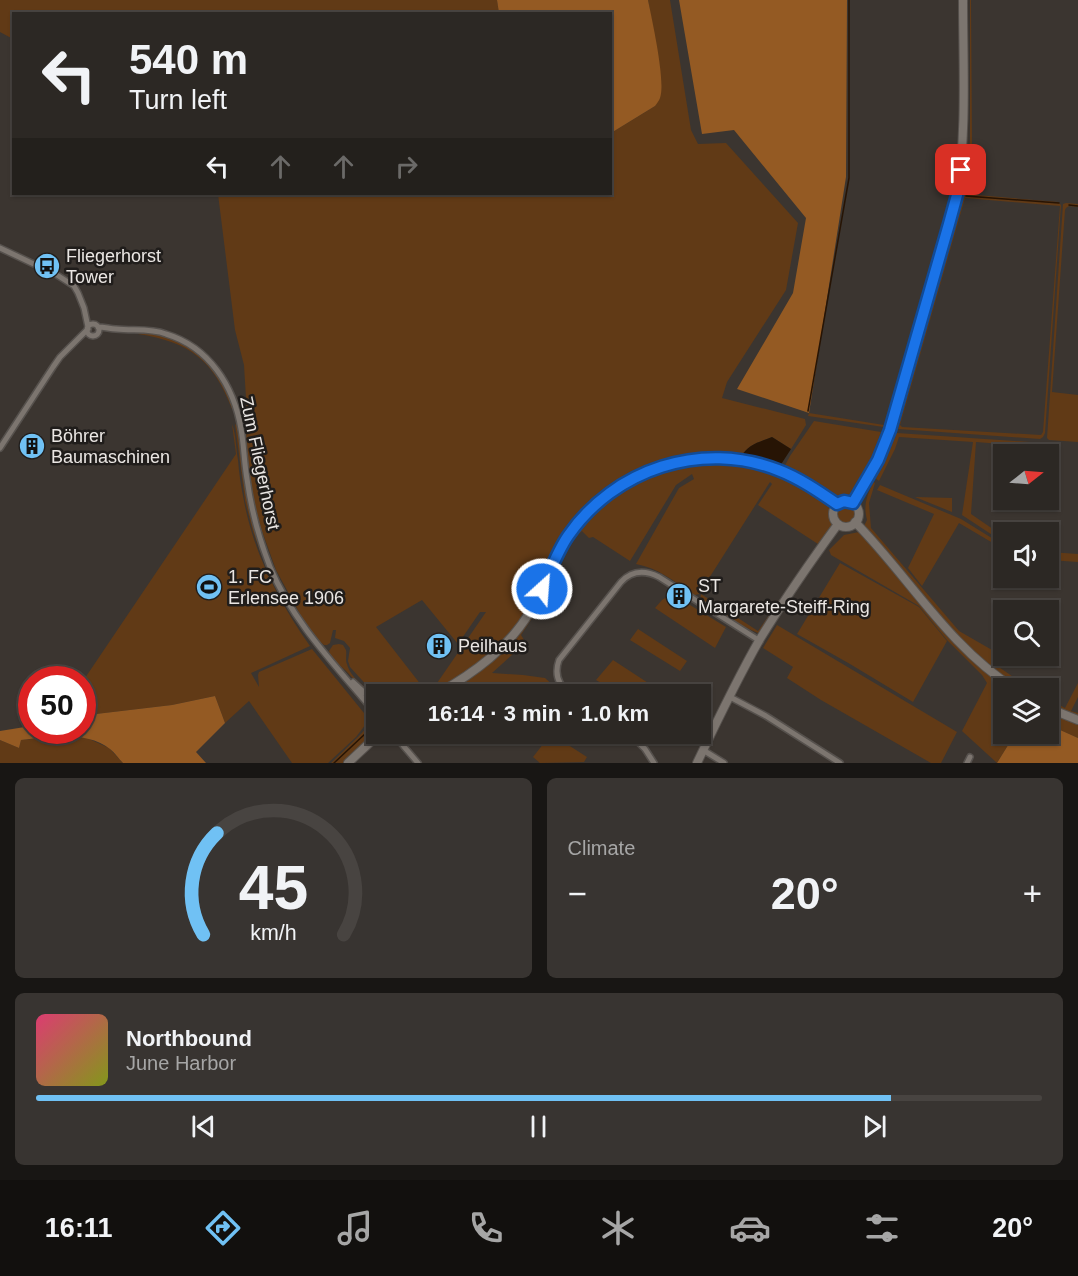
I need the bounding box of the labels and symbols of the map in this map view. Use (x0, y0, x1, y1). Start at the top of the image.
pin (935, 144, 986, 195)
place label: Fliegerhorst Tower (66, 246, 161, 287)
bus stop icon: Fliegerhorst Tower (32, 251, 62, 281)
street label: Zum Fliegerhorst (236, 394, 284, 532)
place label: Böhrer Baumaschinen (51, 426, 170, 467)
building icon: Böhrer Baumaschinen (17, 431, 47, 461)
north arrow (993, 444, 1059, 510)
position arrow (510, 557, 574, 621)
place label: 1. FC Erlensee 1906 (228, 567, 344, 608)
sports icon: 1. FC Erlensee 1906 (194, 572, 224, 602)
place label: ST Margarete-Steiff-Ring (698, 576, 870, 617)
building icon: ST Margarete-Steiff-Ring (664, 581, 694, 611)
building icon: Peilhaus (424, 631, 454, 661)
place label: Peilhaus (458, 636, 527, 656)
speed limit sign: 50 (18, 666, 96, 744)

